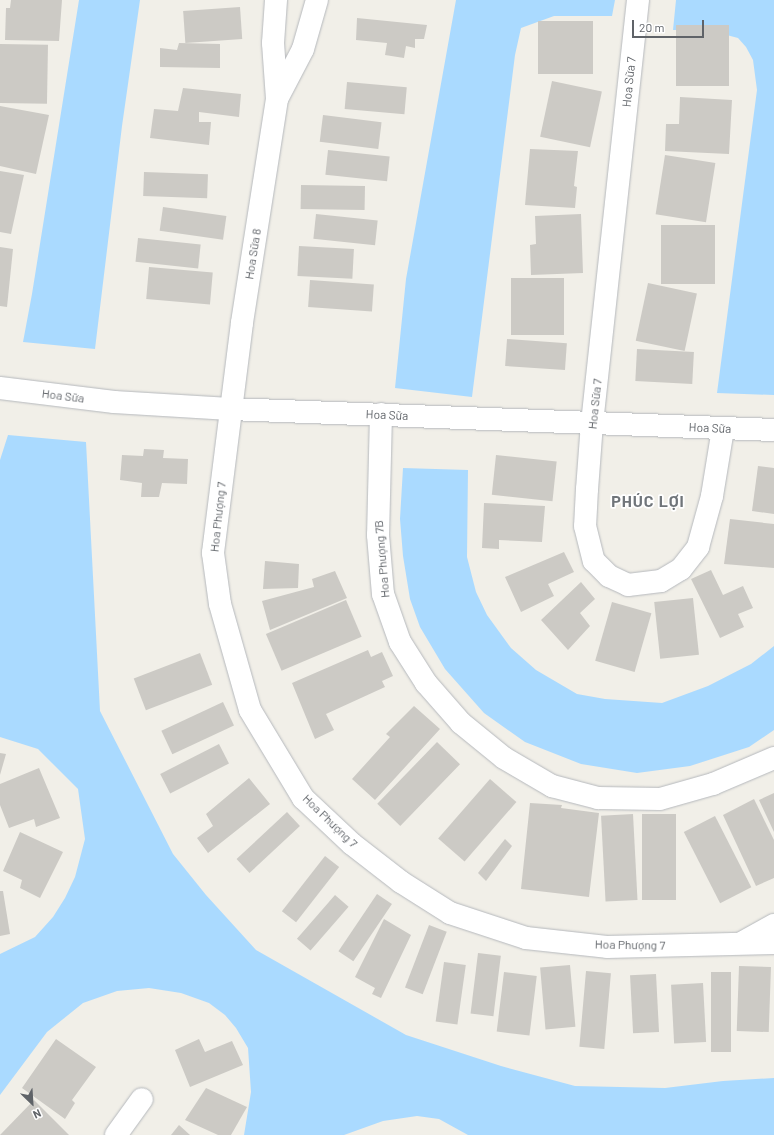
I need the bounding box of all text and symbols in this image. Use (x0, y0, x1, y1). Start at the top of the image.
scale bar (634, 12, 706, 38)
text: 20 m (639, 20, 665, 34)
street label: Hoa Sữa 7 (619, 56, 639, 108)
street label: Hoa Sữa 8 (242, 228, 264, 280)
street label: Hoa Sữa 7 (585, 378, 605, 430)
street label: Hoa Sữa (41, 386, 85, 406)
street label: Hoa Sữa (365, 407, 409, 423)
street label: Hoa Sữa (688, 420, 732, 436)
street label: Hoa Phượng 7 (207, 481, 229, 553)
district label: PHÚC LỢI (611, 491, 685, 511)
street label: Hoa Phượng 7B (371, 520, 393, 598)
street label: Hoa Phượng 7 (300, 791, 360, 851)
street label: Hoa Phượng 7 (595, 937, 665, 953)
north arrow (12, 1083, 52, 1123)
text: N (31, 1107, 43, 1122)

